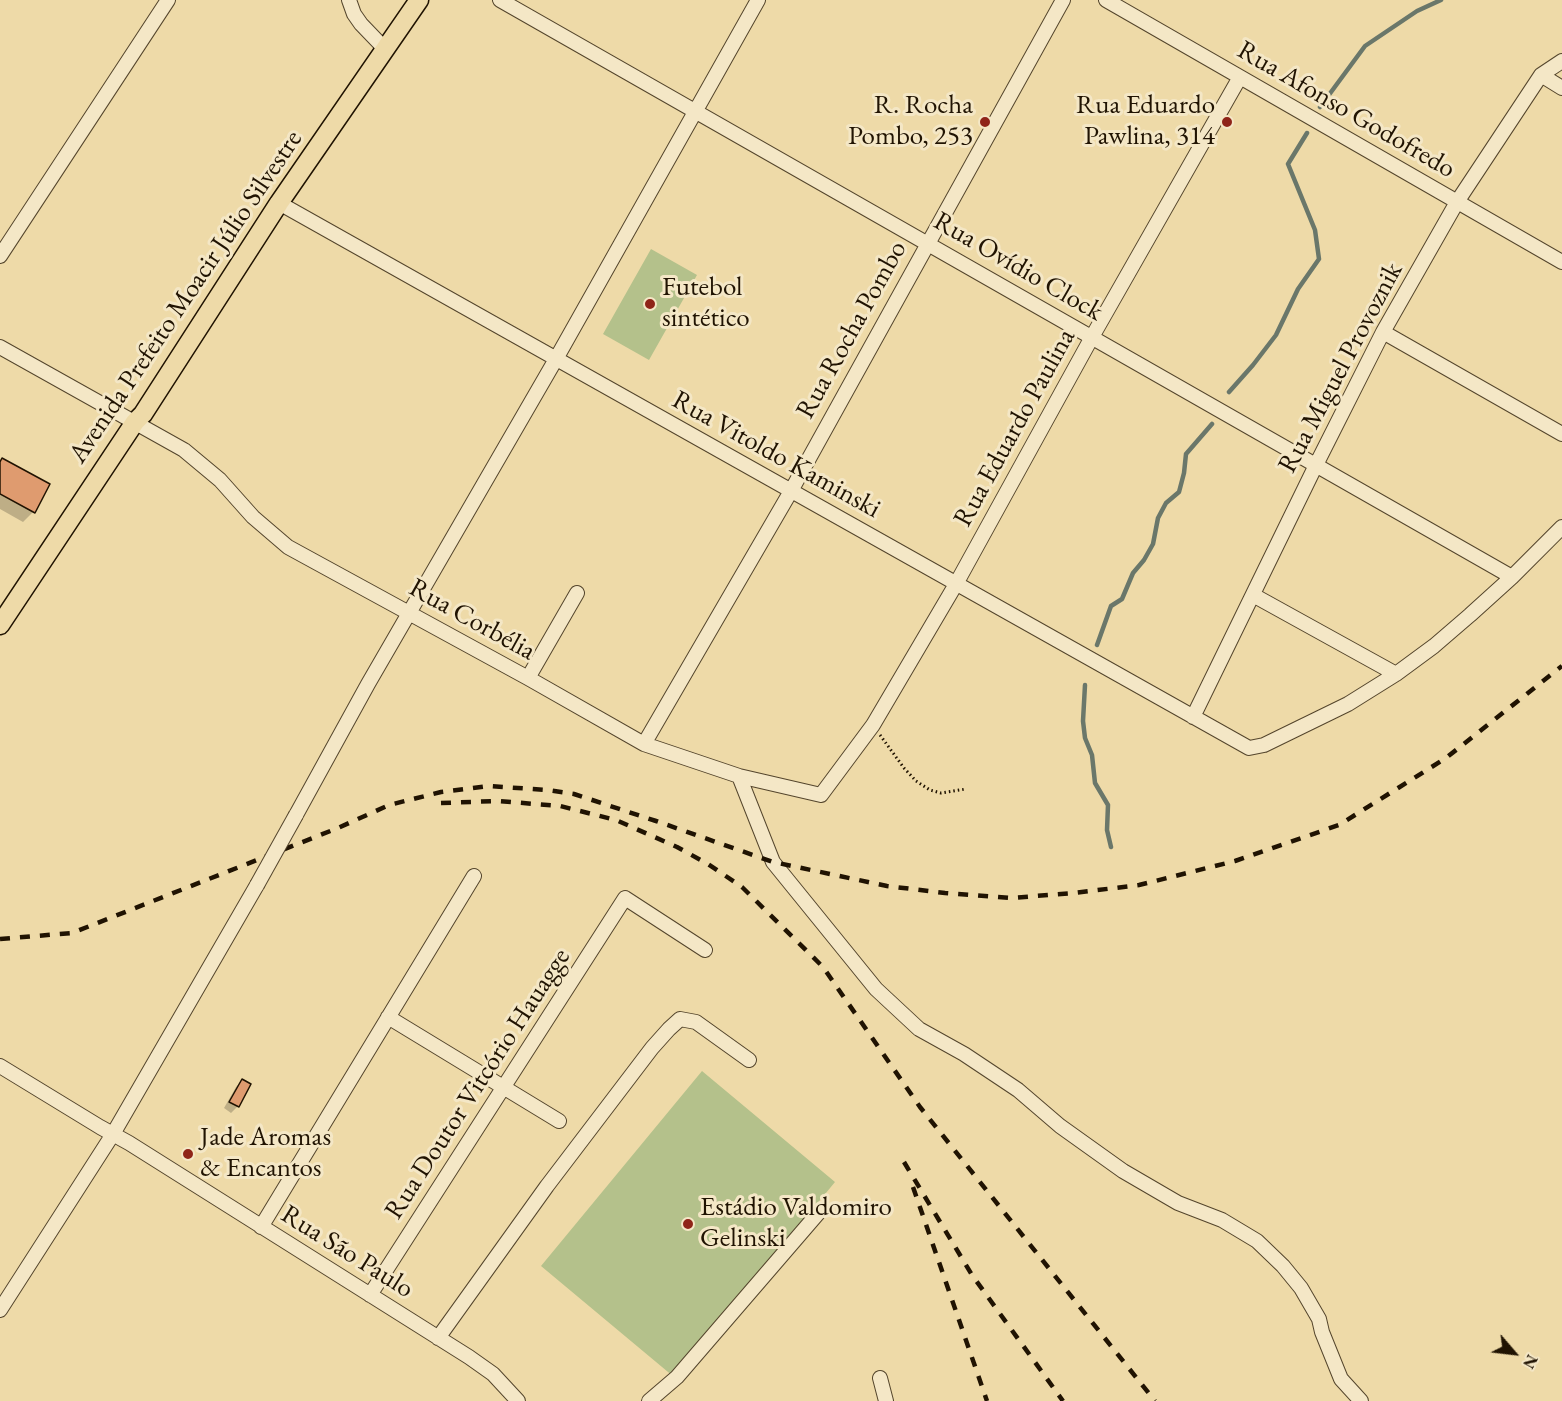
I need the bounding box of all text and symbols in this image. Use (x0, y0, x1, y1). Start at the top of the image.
street label: Rua Afonso Godofredo (1231, 34, 1461, 186)
place label: R. Rocha Pombo, 253 (848, 90, 973, 153)
place label: Rua Eduardo Pawlina, 314 (1076, 90, 1215, 153)
marker: R. Rocha Pombo, 253 (978, 115, 992, 129)
marker: Rua Eduardo Pawlina, 314 (1220, 115, 1234, 129)
street label: Avenida Prefeito Moacir Júlio Silvestre (62, 124, 310, 470)
street label: Rua Ovídio Clock (927, 205, 1109, 329)
street label: Rua Rocha Pombo (790, 235, 914, 425)
street label: Rua Miguel Provoznik (1272, 257, 1410, 479)
place label: Futebol sintético (662, 272, 750, 335)
marker: Futebol sintético (643, 297, 657, 311)
street label: Rua Eduardo Paulina (947, 324, 1083, 532)
street label: Rua Vitoldo Kaminski (666, 384, 886, 526)
street label: Rua Corbélia (403, 572, 541, 668)
street label: Rua Doutor Vitcório Hauagge (378, 942, 578, 1226)
place label: Jade Aromas & Encantos (200, 1122, 331, 1185)
marker: Jade Aromas & Encantos (181, 1147, 195, 1161)
place label: Estádio Valdomiro Gelinski (700, 1192, 892, 1255)
street label: Rua São Paulo (275, 1198, 419, 1306)
marker: Estádio Valdomiro Gelinski (681, 1217, 695, 1231)
north arrow (1484, 1323, 1544, 1383)
text: N (1518, 1351, 1543, 1372)

